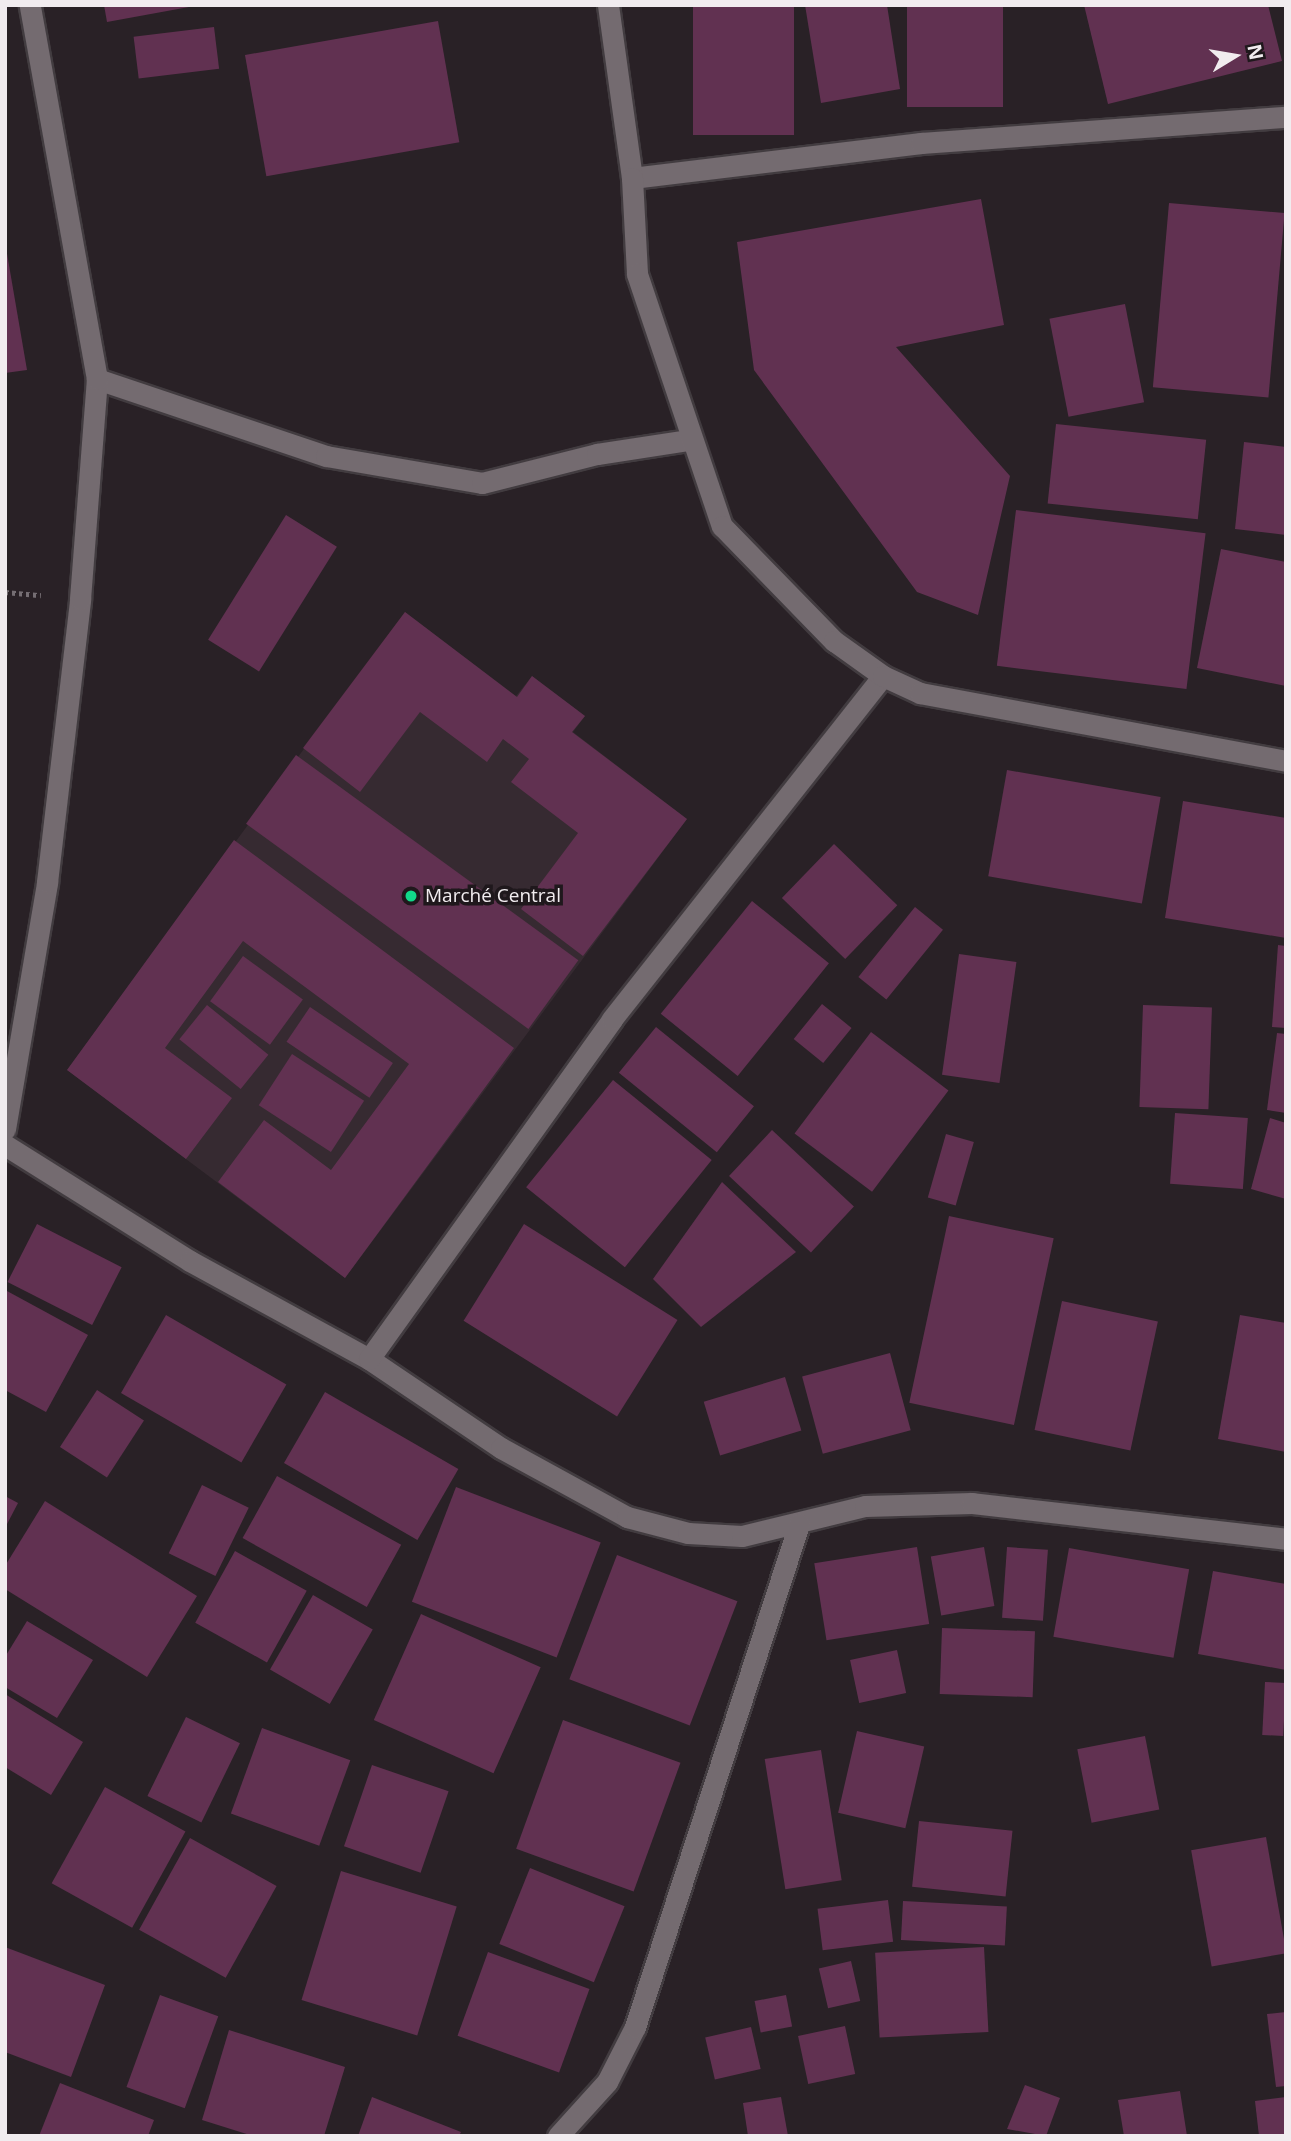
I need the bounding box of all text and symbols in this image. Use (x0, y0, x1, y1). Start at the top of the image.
north arrow (1200, 21, 1270, 91)
text: N (1241, 42, 1270, 62)
place label: Marché Central (425, 885, 561, 907)
marker: Marché Central (403, 888, 419, 904)

